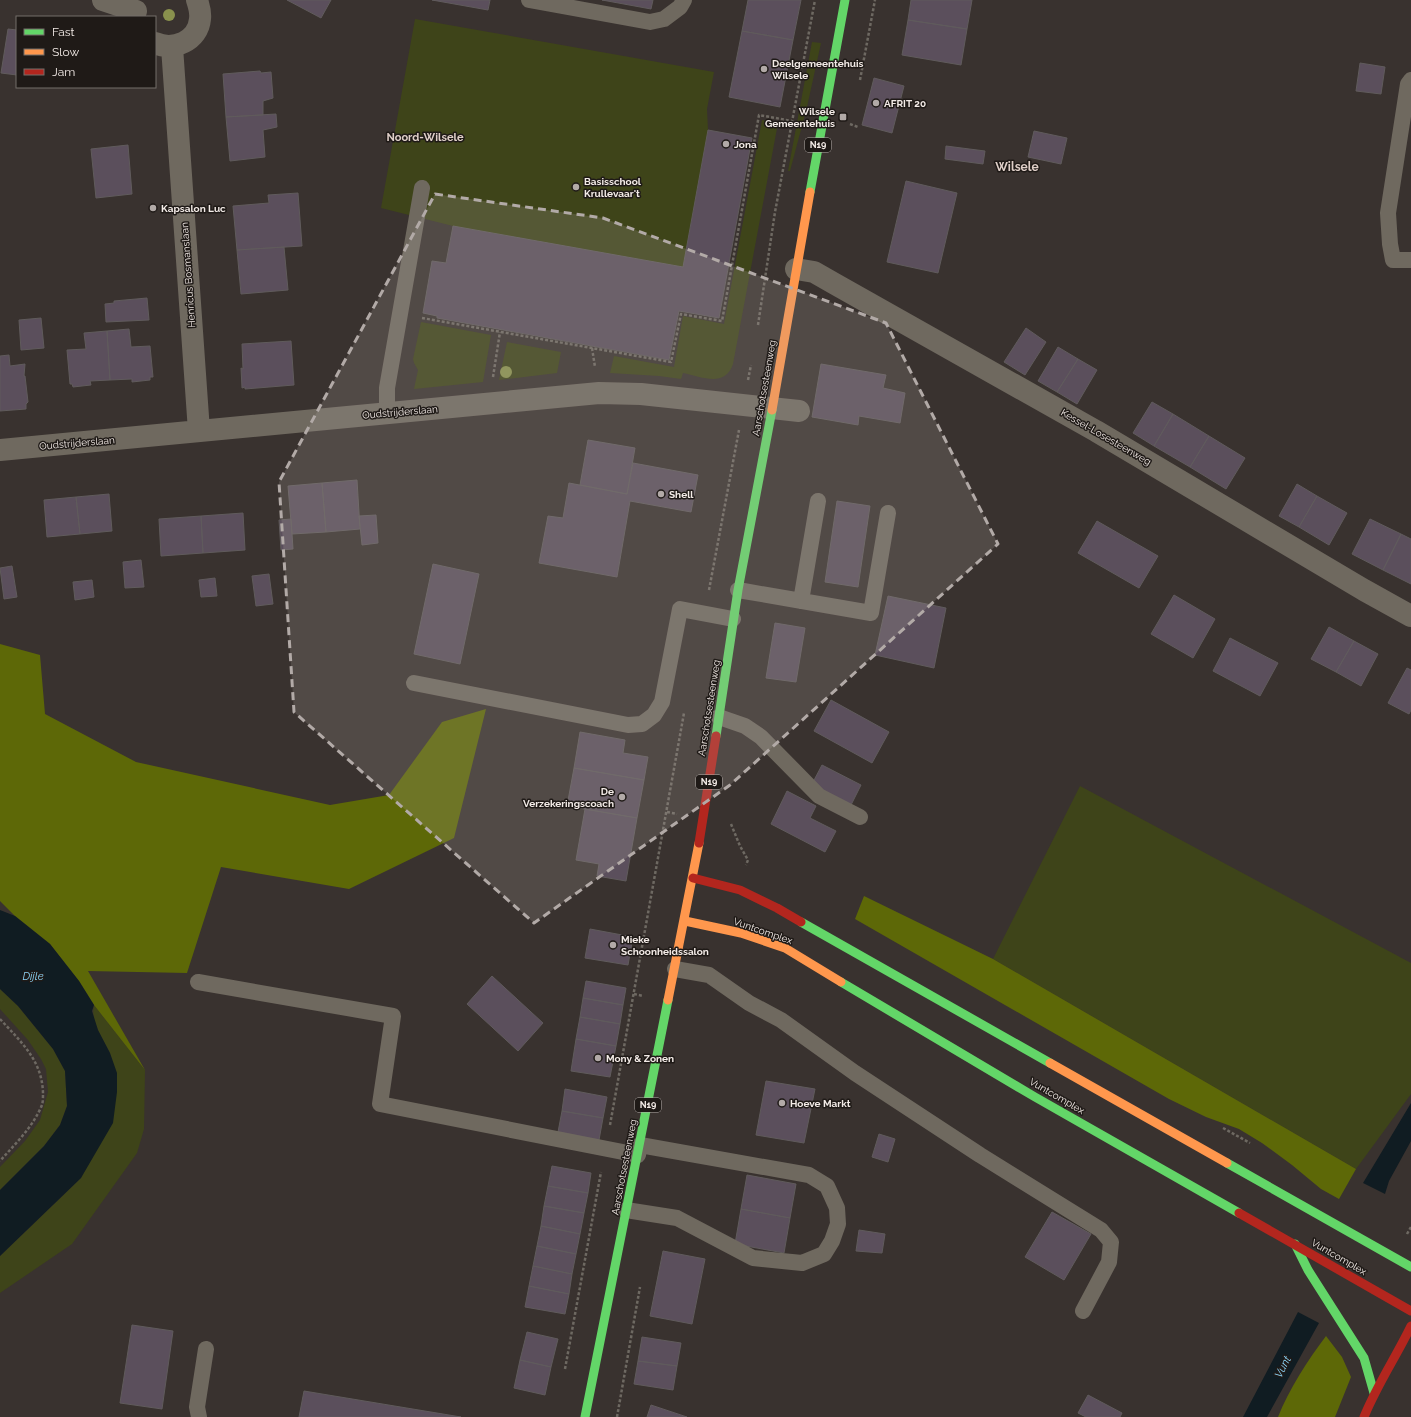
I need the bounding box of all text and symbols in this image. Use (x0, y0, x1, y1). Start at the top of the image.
legend (16, 16, 156, 88)
text: Fast (52, 25, 75, 39)
text: Slow (52, 45, 79, 59)
place label: Deelgemeentehuis Wilsele (772, 58, 863, 81)
marker: Deelgemeentehuis Wilsele (759, 64, 769, 74)
text: Jam (52, 65, 75, 79)
marker: AFRIT 20 (871, 98, 881, 108)
place label: AFRIT 20 (884, 98, 926, 109)
place label: Wilsele Gemeentehuis (765, 106, 835, 129)
marker: Wilsele Gemeentehuis (838, 112, 848, 122)
district label: Noord-Wilsele (386, 131, 464, 144)
road number: N19 (805, 138, 831, 152)
marker: Jona (721, 139, 731, 149)
place label: Jona (734, 139, 757, 150)
district label: Wilsele (995, 160, 1039, 174)
place label: Basisschool Krullevaar't (584, 176, 642, 199)
marker: Basisschool Krullevaar't (571, 182, 581, 192)
marker: Kapsalon Luc (148, 203, 158, 213)
place label: Kapsalon Luc (161, 203, 226, 214)
street label: Henricus Bosmanslaan (179, 222, 197, 328)
street label: Aarschotsesteenweg (750, 339, 778, 437)
street label: Oudstrijderslaan (362, 403, 438, 421)
street label: Kessel-Losesteenweg (1059, 407, 1153, 467)
street label: Oudstrijderslaan (39, 434, 115, 452)
marker: Shell (656, 489, 666, 499)
place label: Shell (669, 489, 694, 500)
street label: Aarschotsesteenweg (696, 659, 722, 757)
road number: N19 (696, 775, 722, 789)
place label: De Verzekeringscoach (523, 786, 614, 809)
marker: De Verzekeringscoach (617, 792, 627, 802)
street label: Vuntcomplex (732, 916, 794, 946)
place label: Mieke Schoonheidssalon (621, 934, 709, 957)
marker: Mieke Schoonheidssalon (608, 940, 618, 950)
water label: Dijle (22, 970, 44, 983)
marker: Mony & Zonen (593, 1053, 603, 1063)
place label: Mony & Zonen (606, 1053, 674, 1064)
street label: Vuntcomplex (1028, 1076, 1086, 1116)
road number: N19 (635, 1098, 661, 1112)
marker: Hoeve Markt (777, 1098, 787, 1108)
place label: Hoeve Markt (790, 1098, 851, 1109)
street label: Aarschotsesteenweg (609, 1118, 639, 1216)
street label: Vuntcomplex (1310, 1237, 1368, 1277)
water label: Vunt (1272, 1354, 1294, 1380)

